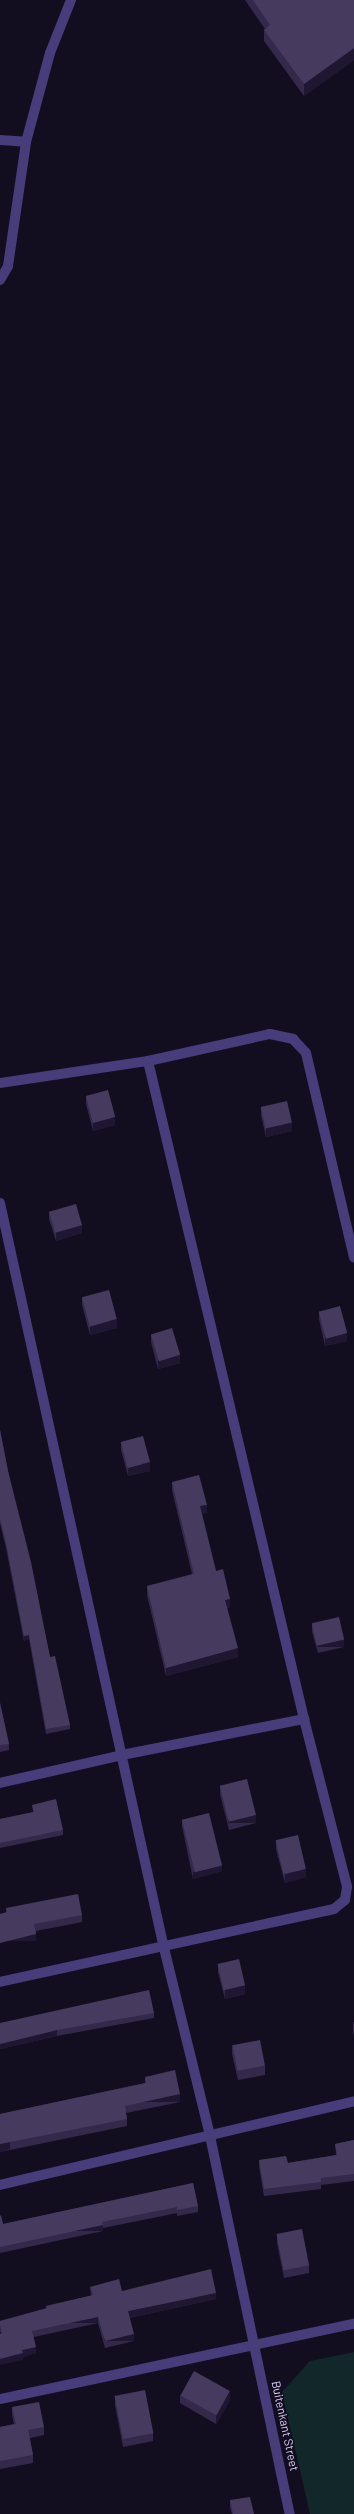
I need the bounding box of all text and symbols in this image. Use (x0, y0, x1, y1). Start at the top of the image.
street label: Buitenkant Street (268, 2380, 302, 2472)

